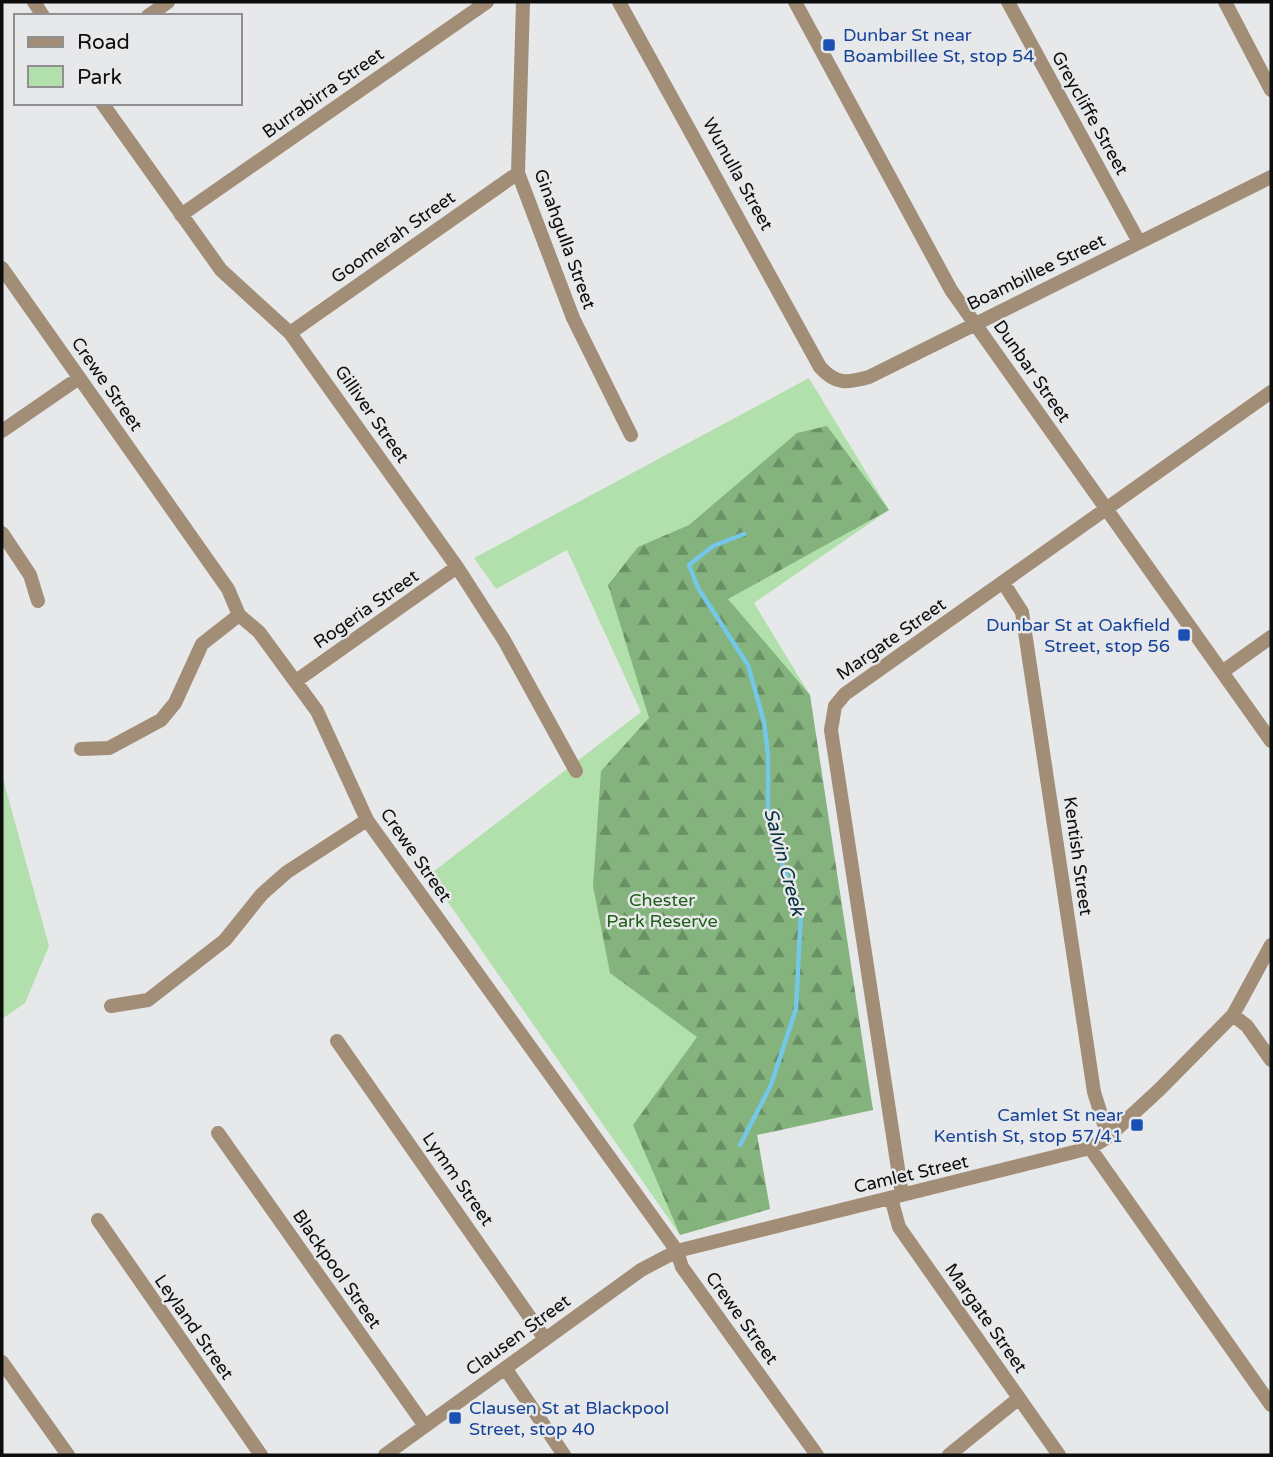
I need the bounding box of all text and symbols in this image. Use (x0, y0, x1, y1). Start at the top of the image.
legend (14, 14, 242, 105)
place label: Dunbar St near Boambillee St, stop 54 (843, 24, 1035, 67)
text: Road (77, 30, 130, 55)
marker: Dunbar St near Boambillee St, stop 54 (821, 37, 837, 53)
street label: Burrabirra Street (258, 43, 388, 143)
street label: Greycliffe Street (1047, 47, 1133, 179)
text: Park (77, 65, 122, 90)
street label: Wunulla Street (698, 114, 778, 234)
street label: Ginahgulla Street (529, 166, 601, 312)
street label: Goomerah Street (327, 186, 459, 288)
street label: Boambillee Street (963, 229, 1109, 315)
street label: Dunbar Street (989, 316, 1075, 426)
street label: Crewe Street (67, 333, 147, 435)
street label: Gilliver Street (330, 361, 414, 467)
street label: Rogeria Street (309, 565, 423, 653)
street label: Margate Street (832, 593, 950, 685)
place label: Dunbar St at Oakfield Street, stop 56 (986, 614, 1170, 657)
marker: Dunbar St at Oakfield Street, stop 56 (1176, 627, 1192, 643)
street label: Kentish Street (1059, 795, 1097, 917)
street label: Crewe Street (376, 804, 456, 906)
water label: Salvin Creek (759, 806, 809, 920)
park label: Chester Park Reserve (606, 889, 718, 932)
place label: Camlet St near Kentish St, stop 57/41 (934, 1104, 1123, 1147)
marker: Camlet St near Kentish St, stop 57/41 (1129, 1117, 1145, 1133)
street label: Lymm Street (418, 1128, 498, 1230)
street label: Camlet Street (852, 1150, 971, 1198)
street label: Blackpool Street (288, 1205, 386, 1333)
street label: Margate Street (940, 1259, 1032, 1377)
street label: Crewe Street (701, 1267, 783, 1369)
street label: Leyland Street (150, 1270, 238, 1384)
street label: Clausen Street (461, 1290, 575, 1380)
place label: Clausen St at Blackpool Street, stop 40 (469, 1397, 669, 1440)
marker: Clausen St at Blackpool Street, stop 40 (447, 1410, 463, 1426)

